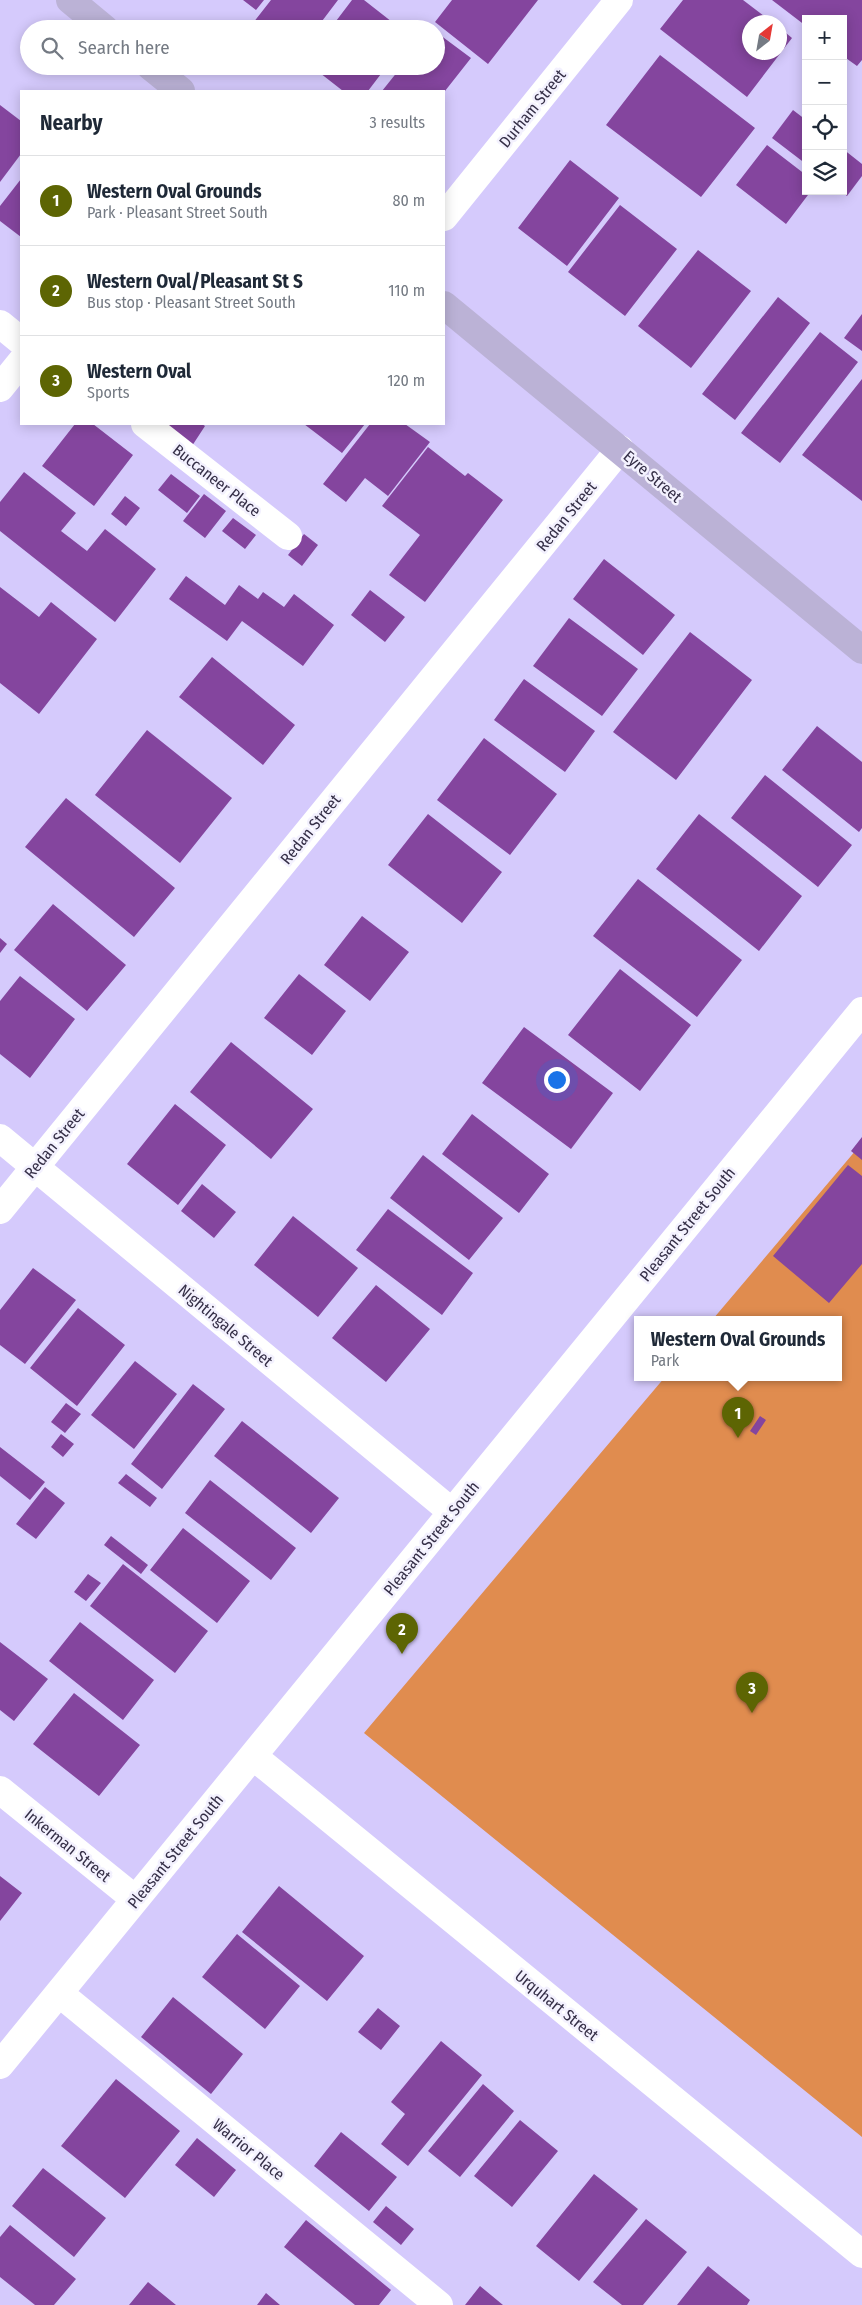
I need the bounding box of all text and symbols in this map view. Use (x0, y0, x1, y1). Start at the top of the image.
north arrow (742, 15, 787, 60)
map controls (802, 15, 847, 195)
button: + (802, 15, 847, 60)
search box (20, 20, 445, 75)
icon: search (38, 34, 66, 62)
text: Search here (78, 36, 170, 59)
button: − (802, 60, 847, 105)
street label: Durham Street (495, 65, 570, 151)
button: locate (802, 105, 847, 150)
text: Nearby (40, 110, 102, 136)
text: 3 results (369, 113, 425, 132)
button: layers (802, 150, 847, 195)
text: Western Oval Grounds (87, 180, 261, 203)
text: 1 (53, 191, 59, 210)
text: 80 m (393, 191, 425, 210)
text: Park · Pleasant Street South (87, 203, 268, 222)
text: Western Oval/Pleasant St S (87, 270, 303, 293)
text: 2 (52, 281, 60, 300)
text: 110 m (388, 281, 425, 300)
text: Bus stop · Pleasant Street South (87, 293, 296, 312)
text: Western Oval (87, 360, 191, 383)
text: 3 (52, 371, 60, 390)
text: 120 m (387, 371, 425, 390)
text: Sports (87, 383, 130, 402)
street label: Buccaneer Place (169, 440, 265, 521)
street label: Eyre Street (620, 446, 686, 507)
street label: Redan Street (532, 477, 601, 555)
street label: Redan Street (276, 790, 345, 868)
your location (544, 1067, 570, 1093)
street label: Redan Street (20, 1104, 89, 1182)
street label: Pleasant Street South (636, 1163, 739, 1285)
street label: Nightingale Street (175, 1280, 277, 1371)
popup (634, 1316, 842, 1381)
text: Western Oval Grounds (651, 1328, 825, 1351)
text: Park (651, 1351, 679, 1370)
pin: 1 (722, 1397, 754, 1438)
street label: Pleasant Street South (380, 1477, 483, 1599)
pin: 2 (386, 1613, 418, 1654)
pin: 3 (736, 1672, 768, 1713)
street label: Pleasant Street South (124, 1790, 227, 1912)
street label: Inkerman Street (21, 1805, 115, 1886)
street label: Urquhart Street (511, 1966, 603, 2045)
street label: Warrior Place (209, 2115, 289, 2184)

